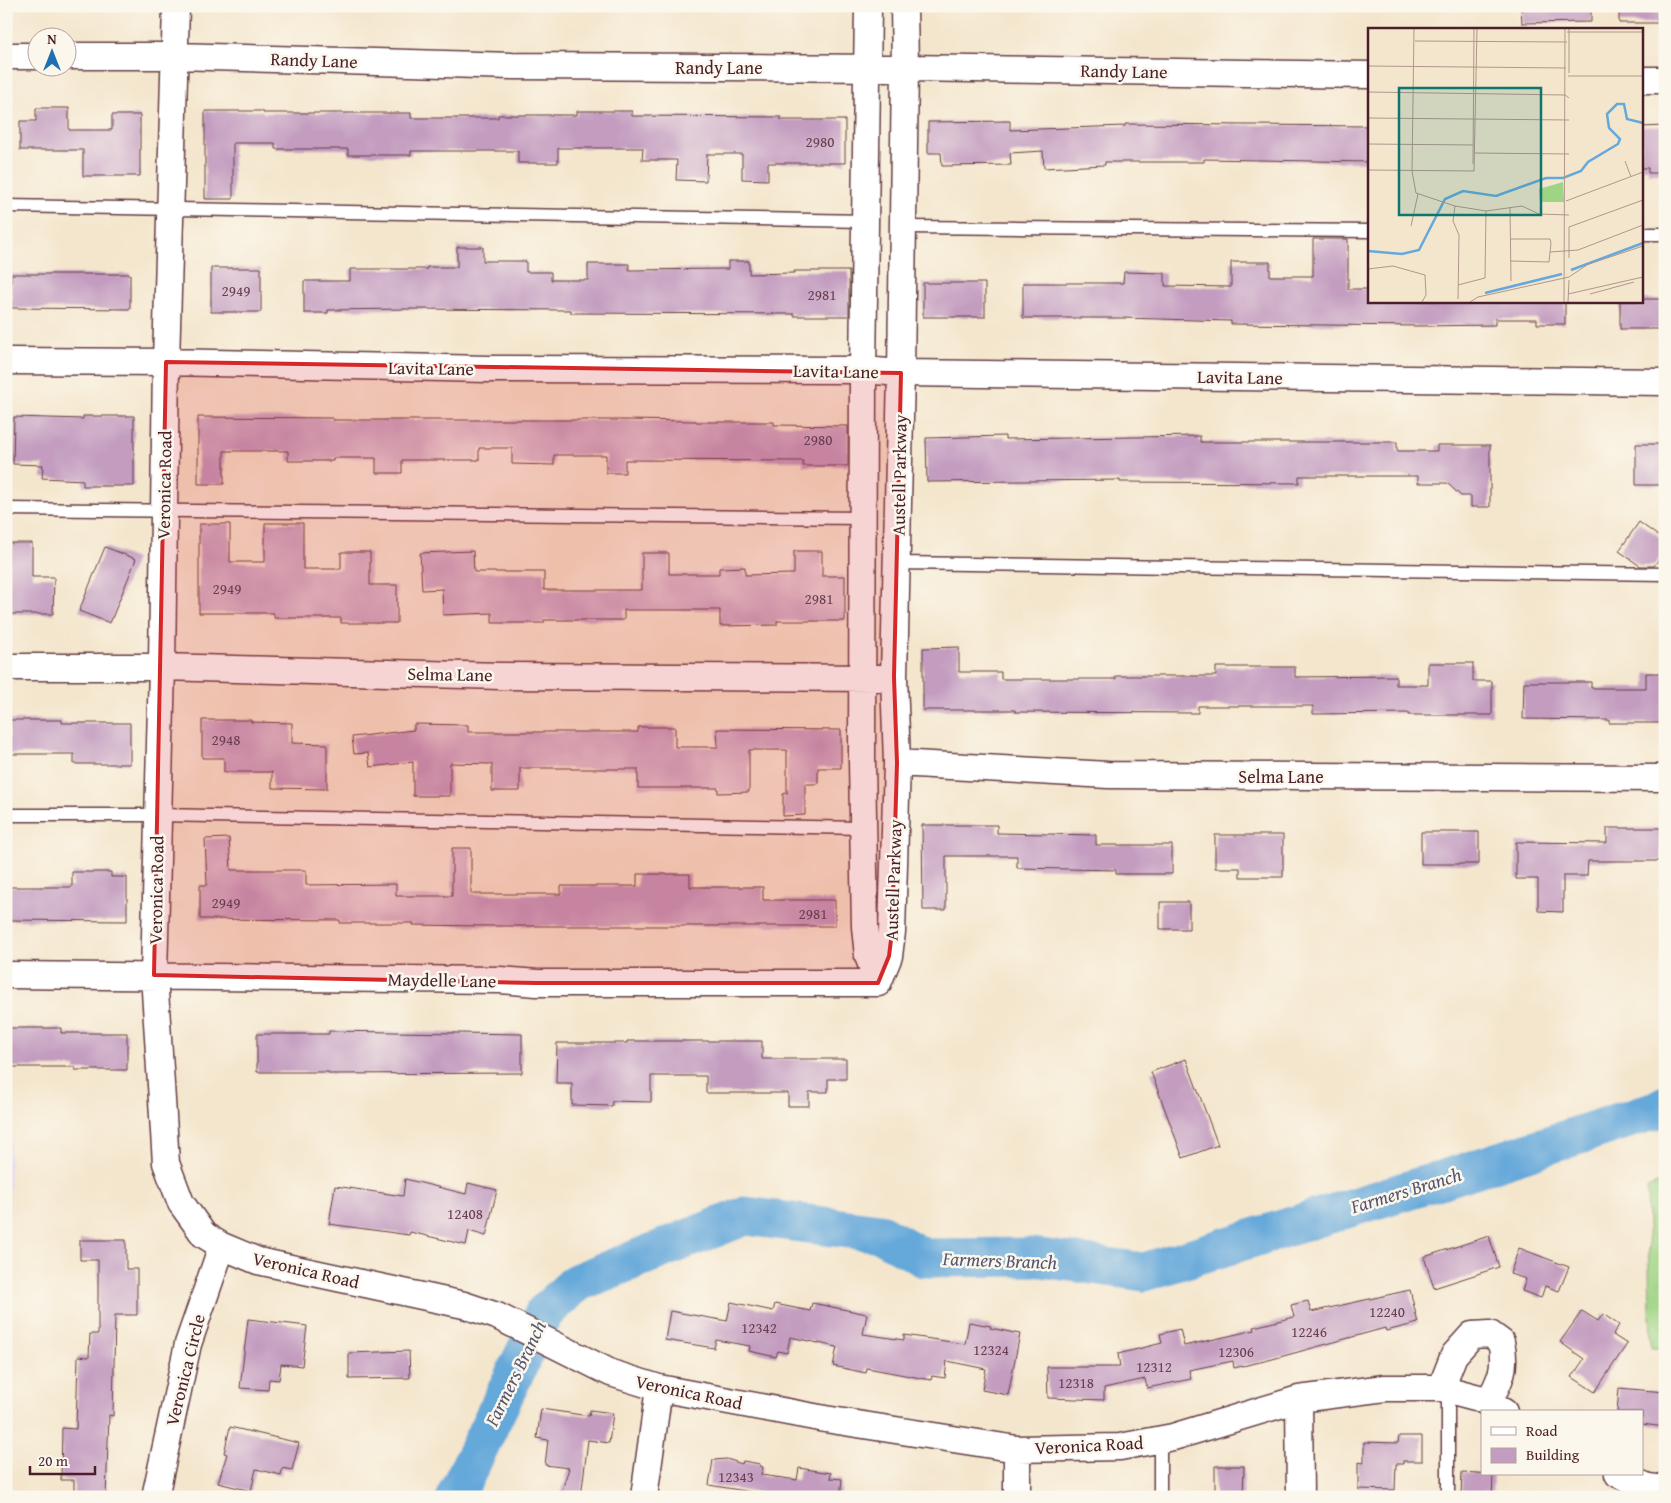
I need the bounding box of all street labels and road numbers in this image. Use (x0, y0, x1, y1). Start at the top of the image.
street label: Randy Lane (270, 45, 358, 75)
street label: Randy Lane (675, 54, 763, 81)
street label: Randy Lane (1080, 57, 1168, 85)
street label: Lavita Lane (388, 354, 474, 382)
street label: Lavita Lane (793, 357, 879, 385)
street label: Lavita Lane (1197, 363, 1283, 391)
street label: Austell Parkway (884, 414, 914, 536)
street label: Veronica Road (150, 430, 178, 540)
street label: Selma Lane (407, 660, 493, 688)
street label: Selma Lane (1238, 763, 1324, 790)
street label: Austell Parkway (877, 819, 909, 941)
street label: Veronica Road (142, 835, 170, 945)
street label: Maydelle Lane (387, 966, 497, 994)
street label: Veronica Road (250, 1245, 362, 1295)
street label: Veronica Circle (158, 1311, 212, 1429)
street label: Veronica Road (633, 1367, 745, 1417)
street label: Veronica Road (1034, 1429, 1144, 1461)

